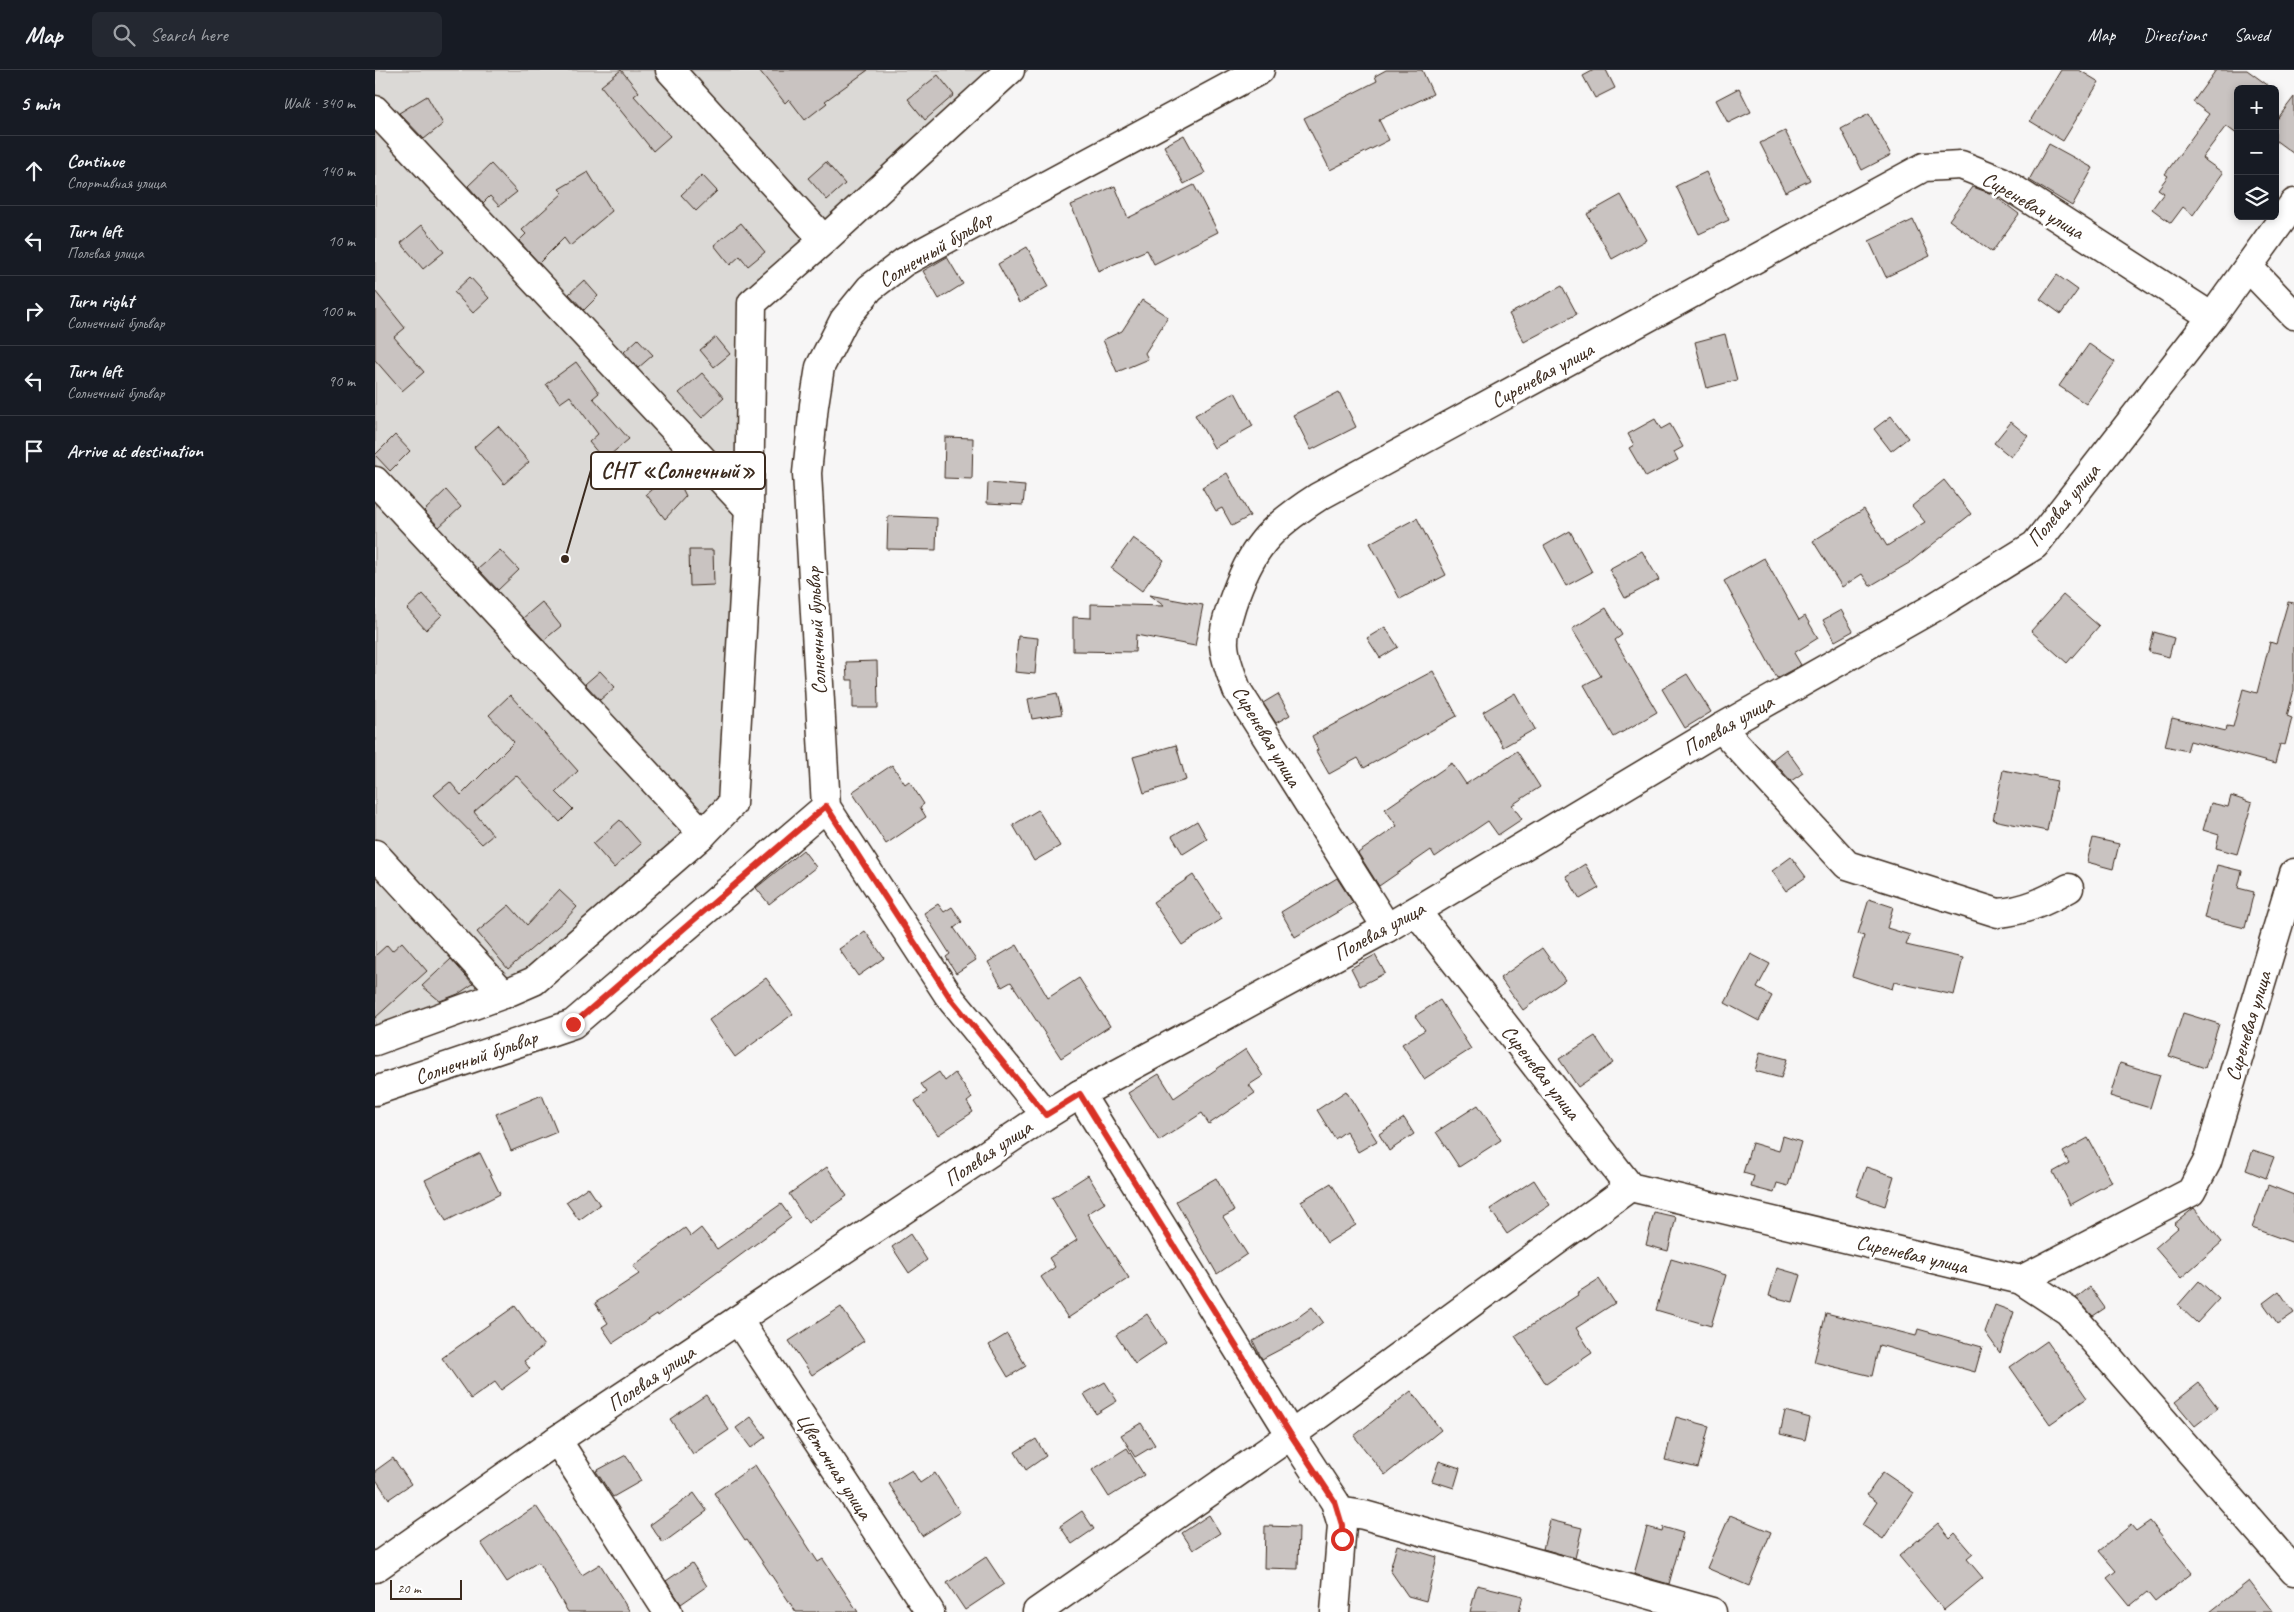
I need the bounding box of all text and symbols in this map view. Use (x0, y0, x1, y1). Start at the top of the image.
search box (92, 12, 442, 57)
text: Map (25, 20, 62, 50)
icon: search (110, 21, 138, 49)
text: Search here (150, 23, 228, 47)
text: Map (2088, 24, 2115, 46)
text: Directions (2143, 24, 2206, 46)
text: Saved (2234, 24, 2269, 46)
map controls (2234, 85, 2279, 220)
button: + (2234, 85, 2279, 130)
text: 5 min (20, 90, 60, 116)
text: Walk · 340 m (283, 93, 355, 113)
button: − (2234, 130, 2279, 175)
text: Continue (67, 149, 124, 173)
icon: ahead (20, 157, 48, 185)
text: 140 m (321, 161, 355, 181)
street label: Сиреневая улица (1977, 165, 2090, 245)
text: Спортивная улица (67, 173, 166, 193)
button: layers (2234, 175, 2279, 220)
street label: Солнечный бульвар (873, 204, 998, 293)
text: Turn left (67, 219, 122, 243)
icon: left (20, 227, 48, 255)
text: 10 m (328, 231, 355, 251)
text: Полевая улица (67, 243, 144, 263)
text: Turn right (67, 289, 134, 313)
icon: right (20, 297, 48, 325)
text: 100 m (321, 301, 355, 321)
text: Солнечный бульвар (67, 313, 165, 333)
street label: Сиреневая улица (1486, 335, 1599, 414)
text: Turn left (67, 359, 122, 383)
icon: left (20, 367, 48, 395)
text: 90 m (328, 371, 355, 391)
text: Солнечный бульвар (67, 383, 165, 403)
icon: arrive (20, 437, 48, 465)
text: Arrive at destination (67, 439, 203, 463)
callout: СНТ «Солнечный» (591, 452, 765, 489)
text: СНТ «Солнечный» (601, 457, 755, 485)
street label: Полевая улица (2021, 457, 2106, 552)
street label: Солнечный бульвар (800, 565, 832, 696)
street label: Сиреневая улица (1227, 681, 1308, 793)
street label: Полевая улица (1678, 688, 1780, 761)
street label: Полевая улица (1329, 894, 1431, 967)
street label: Сиреневая улица (2219, 967, 2277, 1084)
route end (562, 1013, 585, 1036)
street label: Сиреневая улица (1496, 1019, 1587, 1126)
street label: Солнечный бульвар (411, 1024, 542, 1090)
street label: Полевая улица (939, 1113, 1038, 1192)
street label: Сиреневая улица (1854, 1229, 1972, 1280)
street label: Полевая улица (602, 1338, 701, 1417)
street label: Цветочная улица (790, 1408, 879, 1526)
route start (1331, 1528, 1354, 1551)
scale bar (390, 1577, 463, 1600)
text: 20 m (397, 1580, 421, 1597)

